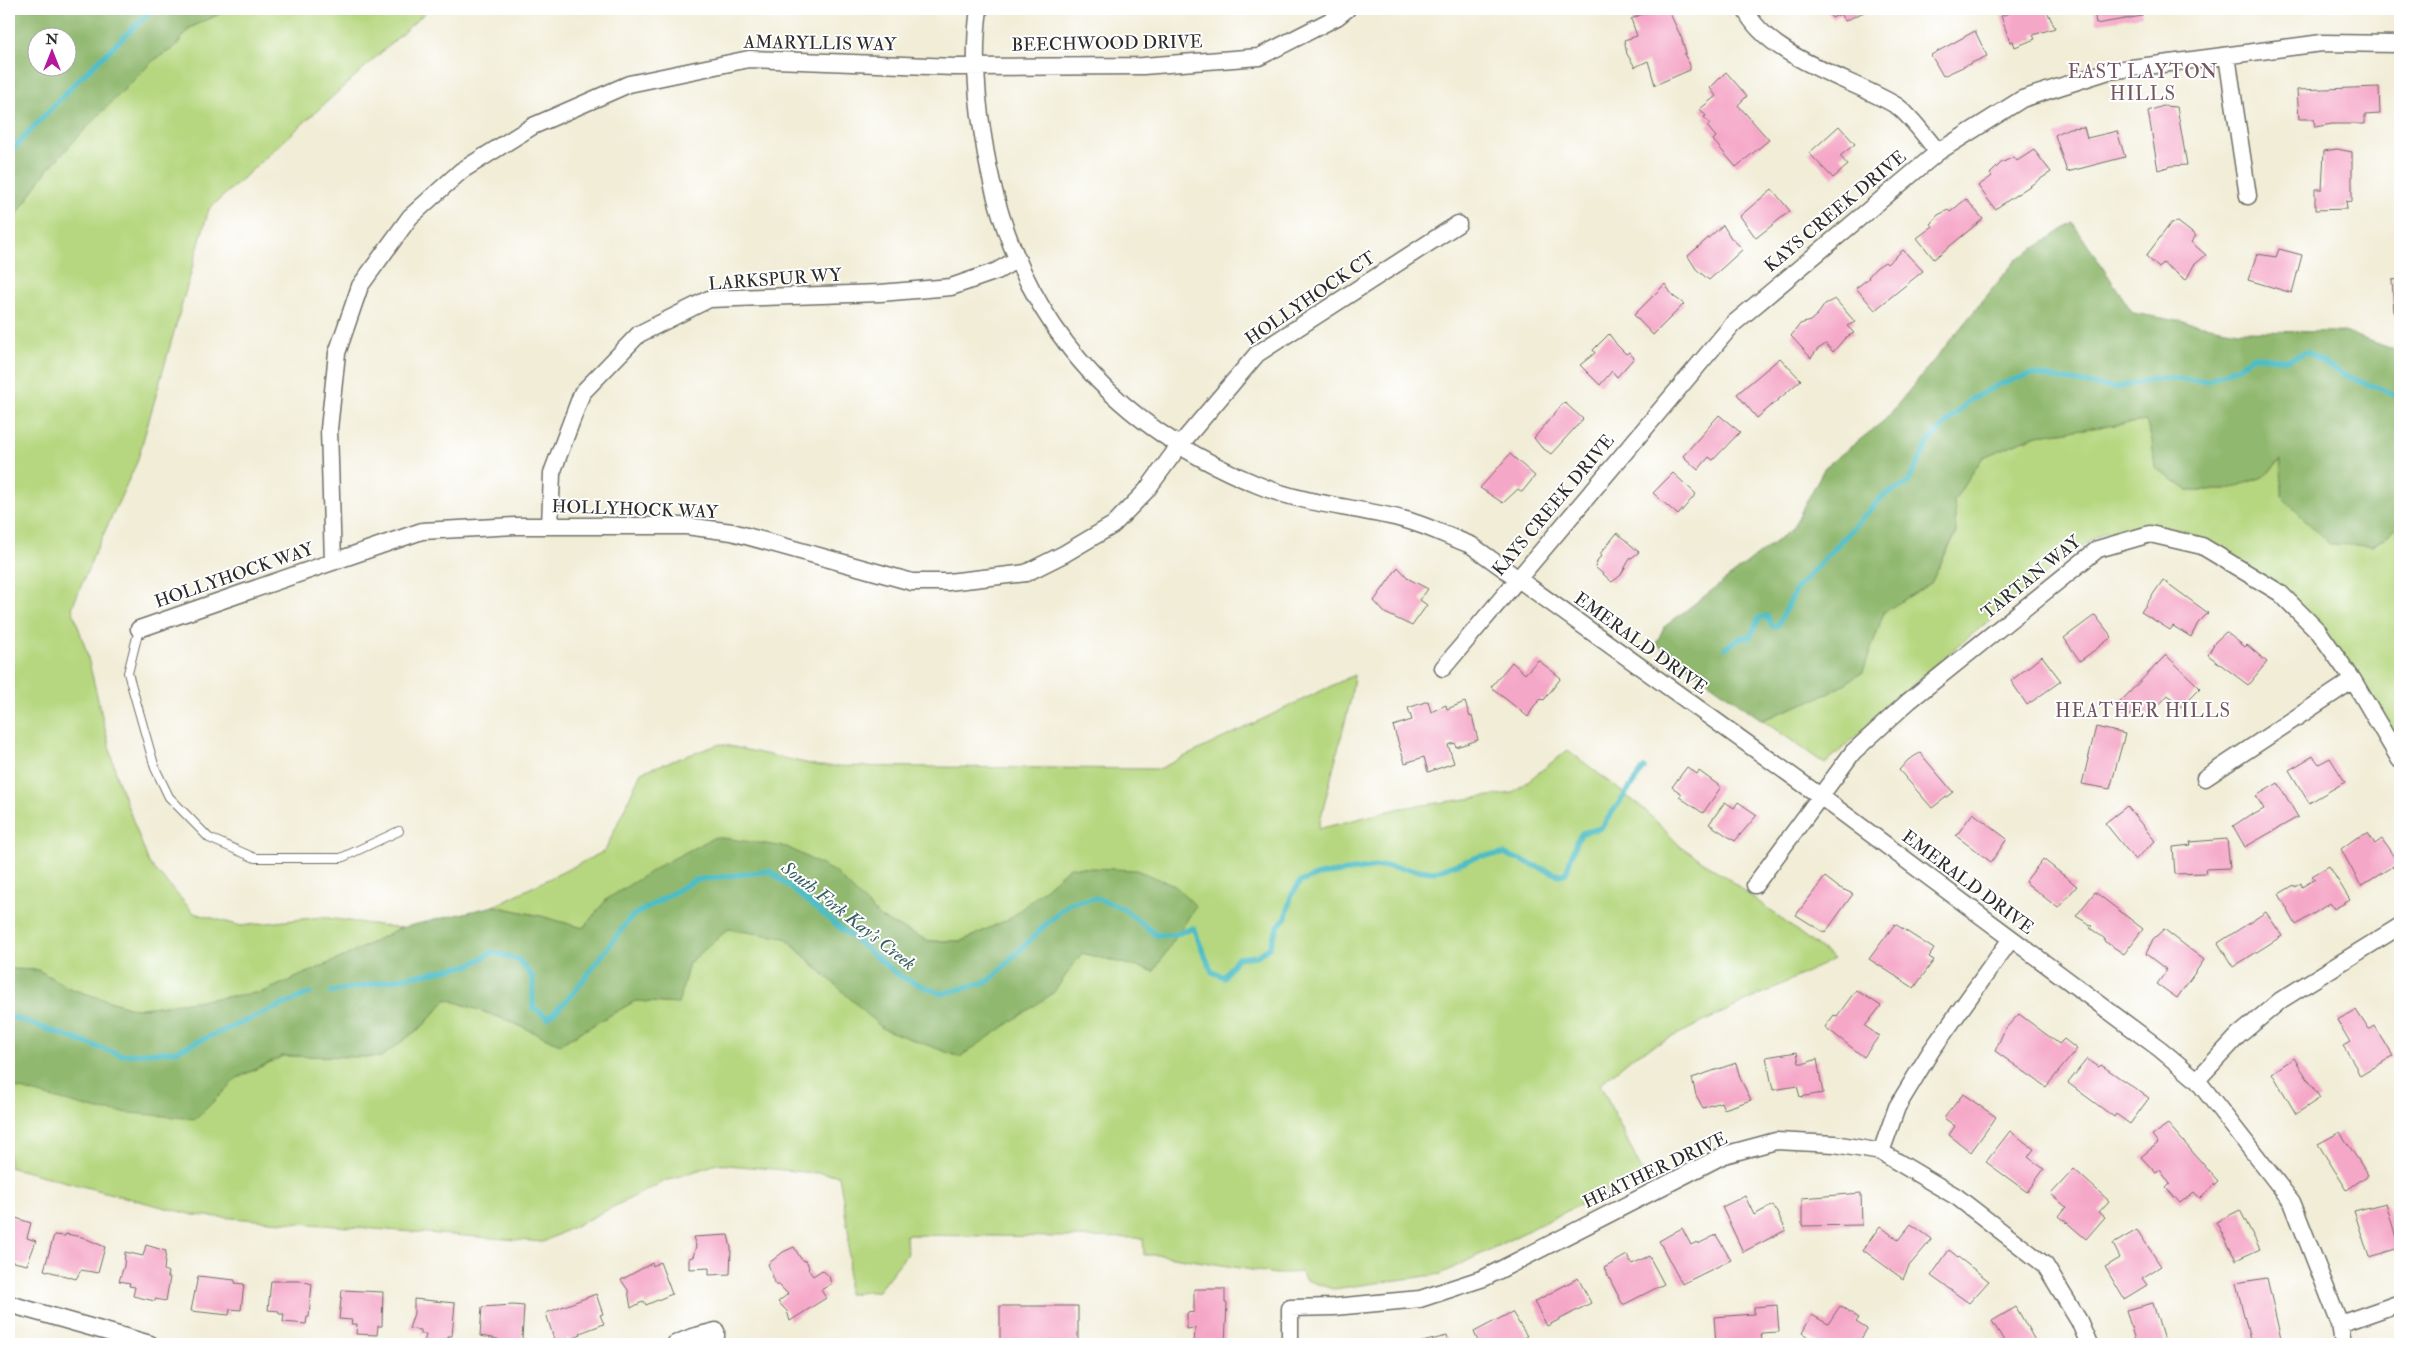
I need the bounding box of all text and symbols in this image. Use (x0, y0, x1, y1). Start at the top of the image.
north arrow (28, 28, 78, 78)
street label: BEECHWOOD DRIVE (1011, 30, 1203, 57)
text: N (45, 31, 59, 48)
street label: AMARYLLIS WAY (742, 31, 897, 56)
district label: EAST LAYTON HILLS (2068, 60, 2218, 106)
street label: KAYS CREEK DRIVE (1760, 145, 1911, 277)
street label: HOLLYHOCK CT (1241, 246, 1380, 351)
street label: LARKSPUR WY (708, 263, 843, 296)
street label: KAYS CREEK DRIVE (1487, 430, 1619, 581)
street label: HOLLYHOCK WAY (551, 495, 719, 524)
street label: TARTAN WAY (1977, 530, 2086, 625)
street label: HOLLYHOCK WAY (152, 537, 317, 613)
street label: EMERALD DRIVE (1569, 587, 1712, 700)
district label: HEATHER HILLS (2055, 699, 2231, 723)
street label: EMERALD DRIVE (1897, 825, 2038, 940)
water label: South Fork Kay's Creek (776, 855, 920, 976)
street label: HEATHER DRIVE (1579, 1127, 1731, 1214)

